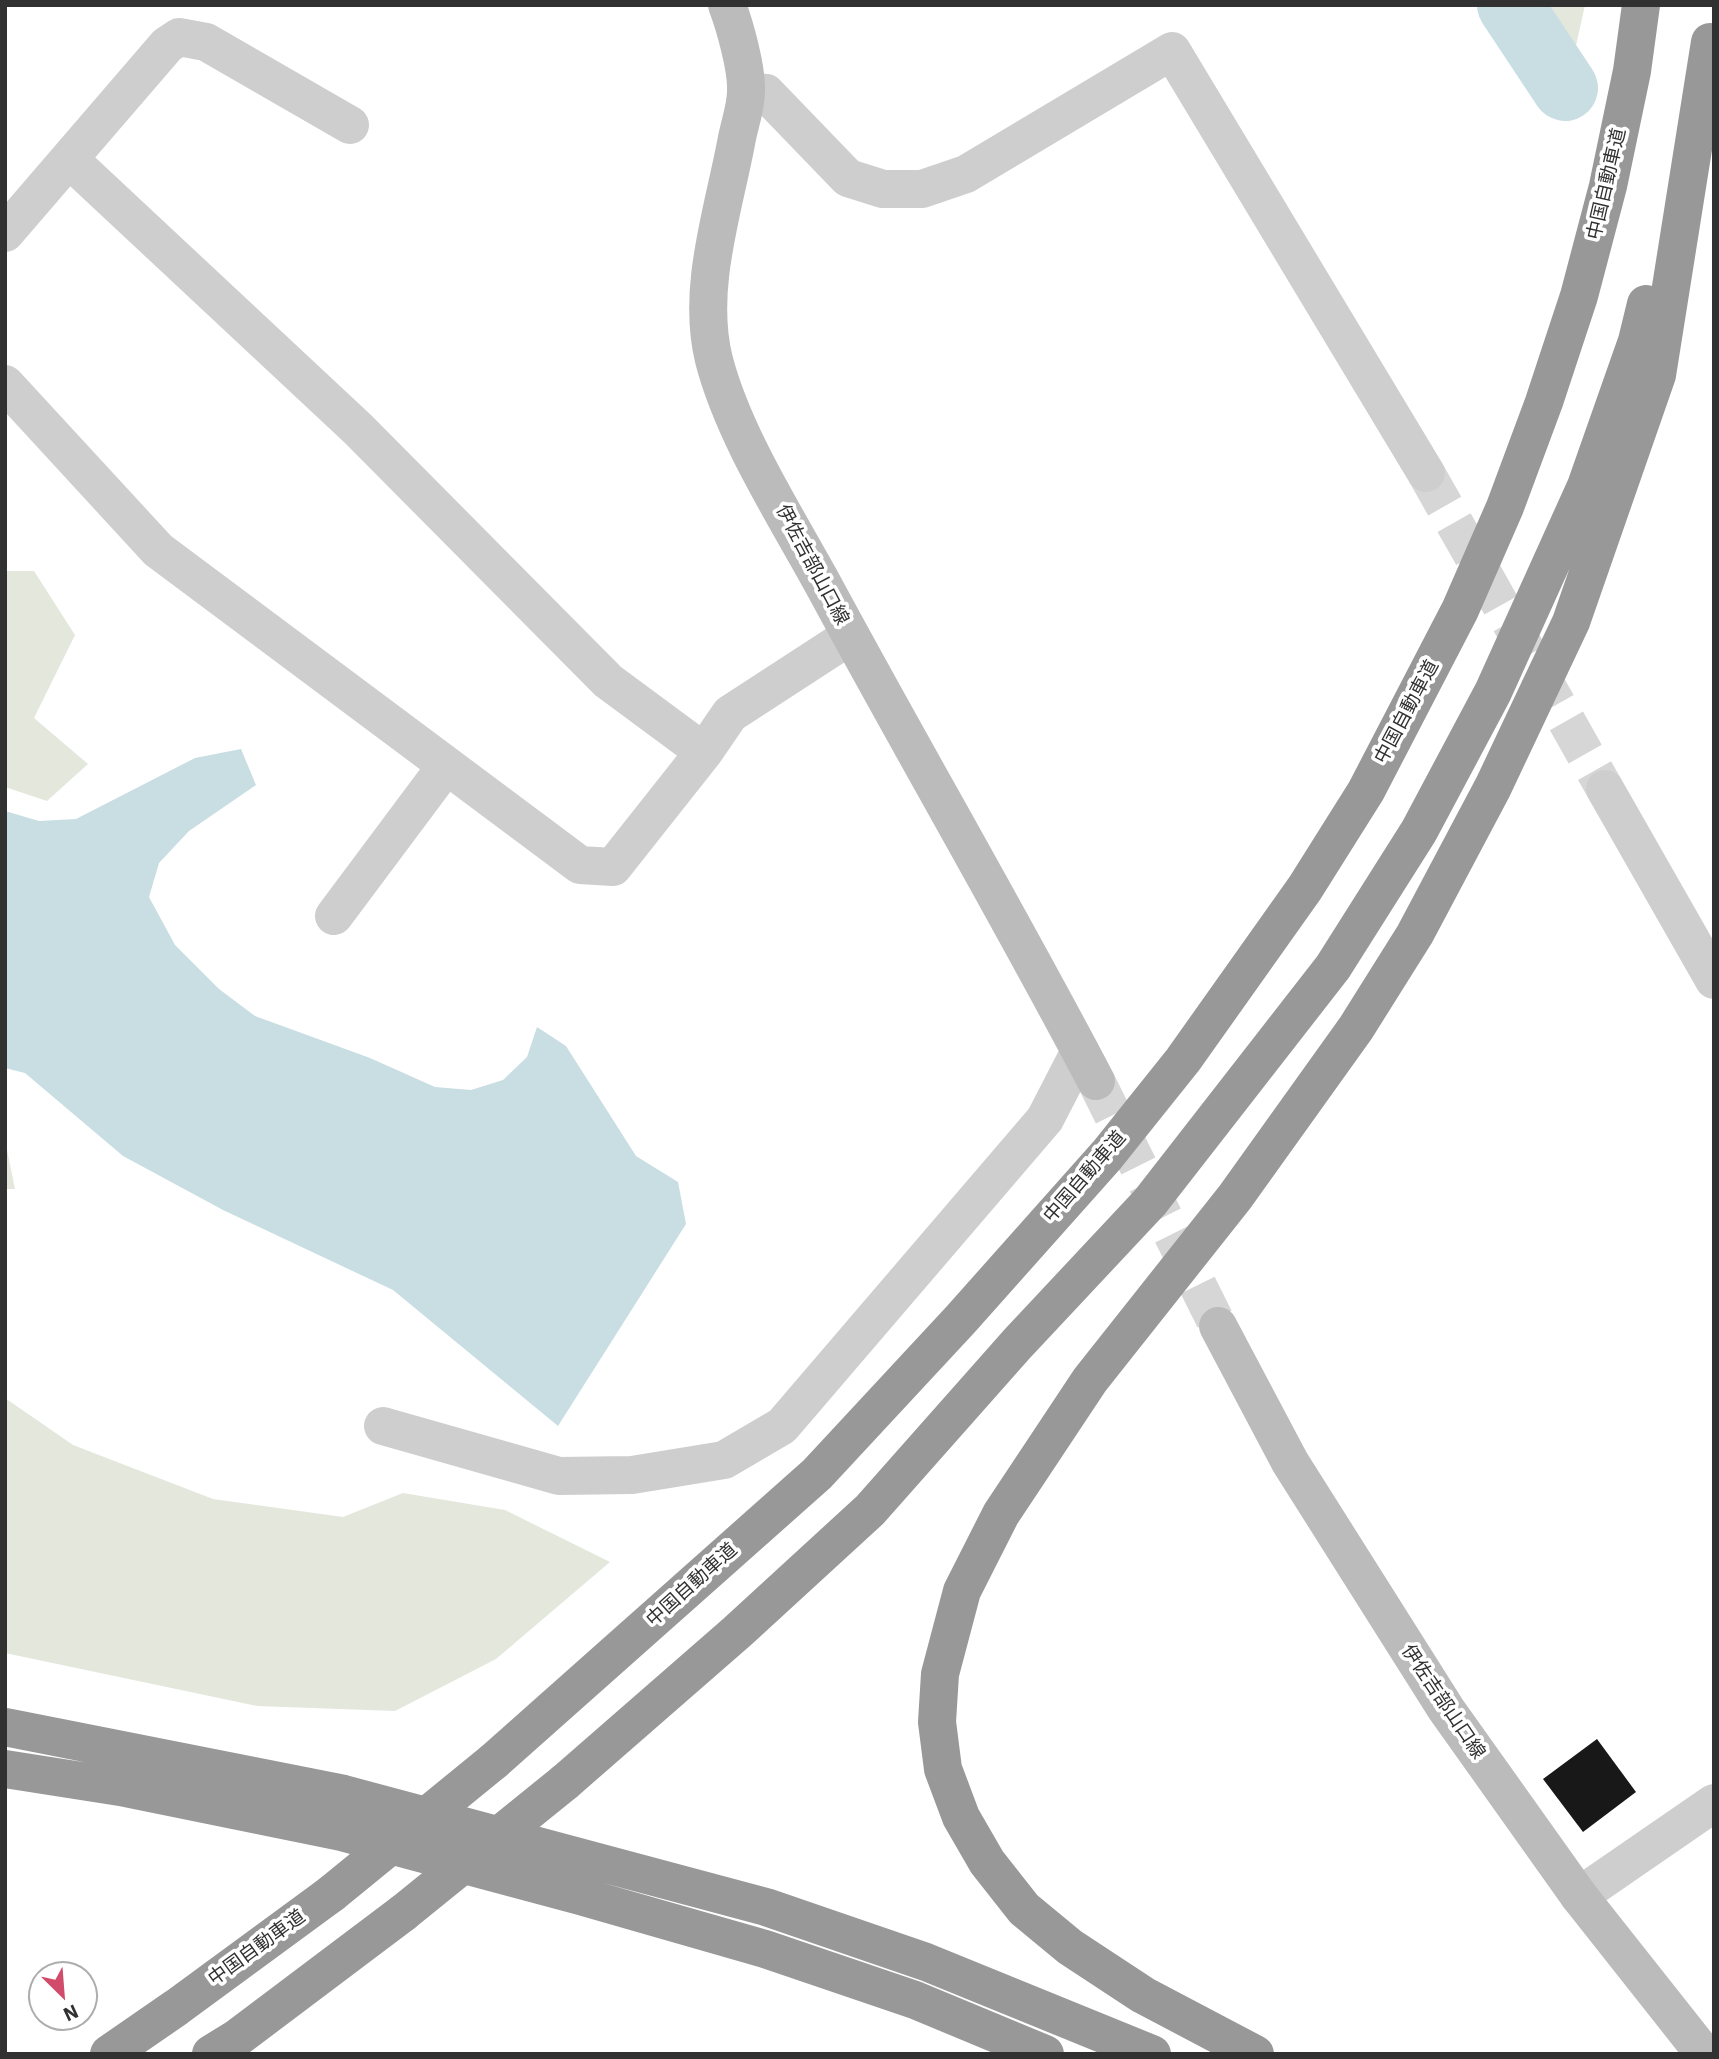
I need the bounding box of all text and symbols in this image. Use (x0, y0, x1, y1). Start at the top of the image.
street label: 中国自動車道 (1583, 126, 1631, 242)
street label: 伊佐吉部山口線 (771, 501, 853, 629)
street label: 中国自動車道 (1370, 656, 1444, 768)
street label: 中国自動車道 (1039, 1127, 1131, 1227)
street label: 中国自動車道 (642, 1538, 742, 1632)
street label: 伊佐吉部山口線 (1396, 1640, 1490, 1764)
street label: 中国自動車道 (204, 1905, 310, 1991)
north arrow (28, 1961, 98, 2031)
text: N (60, 1999, 82, 2027)

